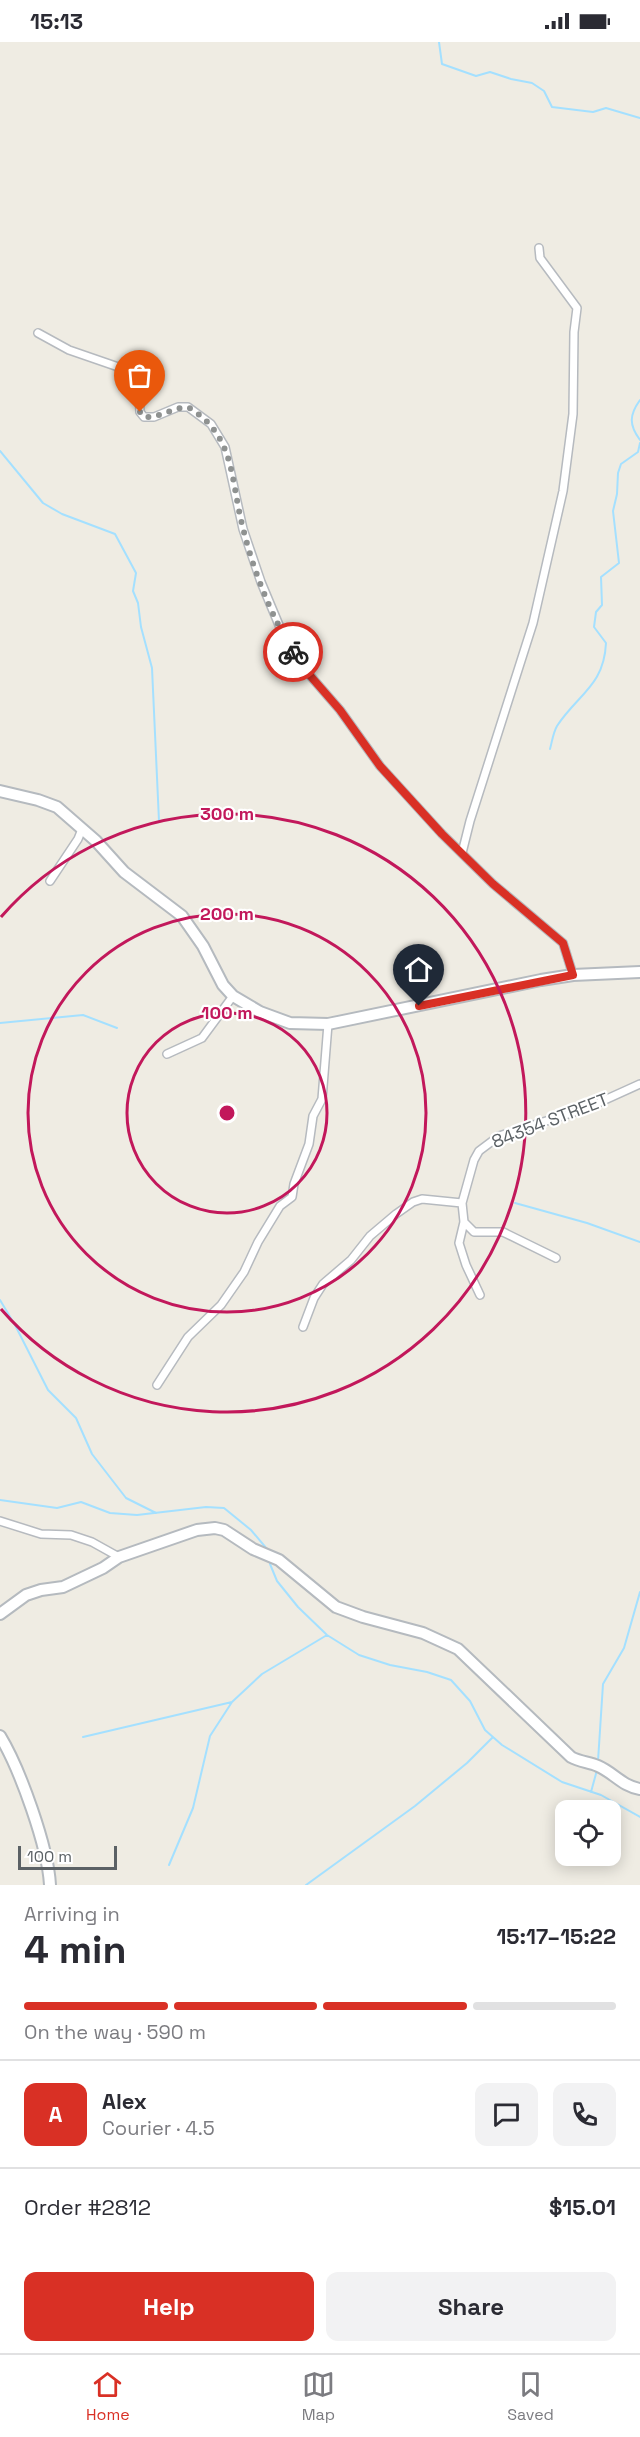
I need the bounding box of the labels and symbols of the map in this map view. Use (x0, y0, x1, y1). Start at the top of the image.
pin (114, 350, 165, 412)
courier (263, 622, 323, 682)
text: 300 m (200, 802, 254, 825)
text: 200 m (200, 902, 254, 925)
pin (393, 944, 444, 1006)
text: 100 m (201, 1001, 253, 1024)
street label: 84354 STREET (488, 1087, 612, 1153)
centre of rings (217, 1103, 237, 1123)
scale bar (18, 1843, 117, 1870)

